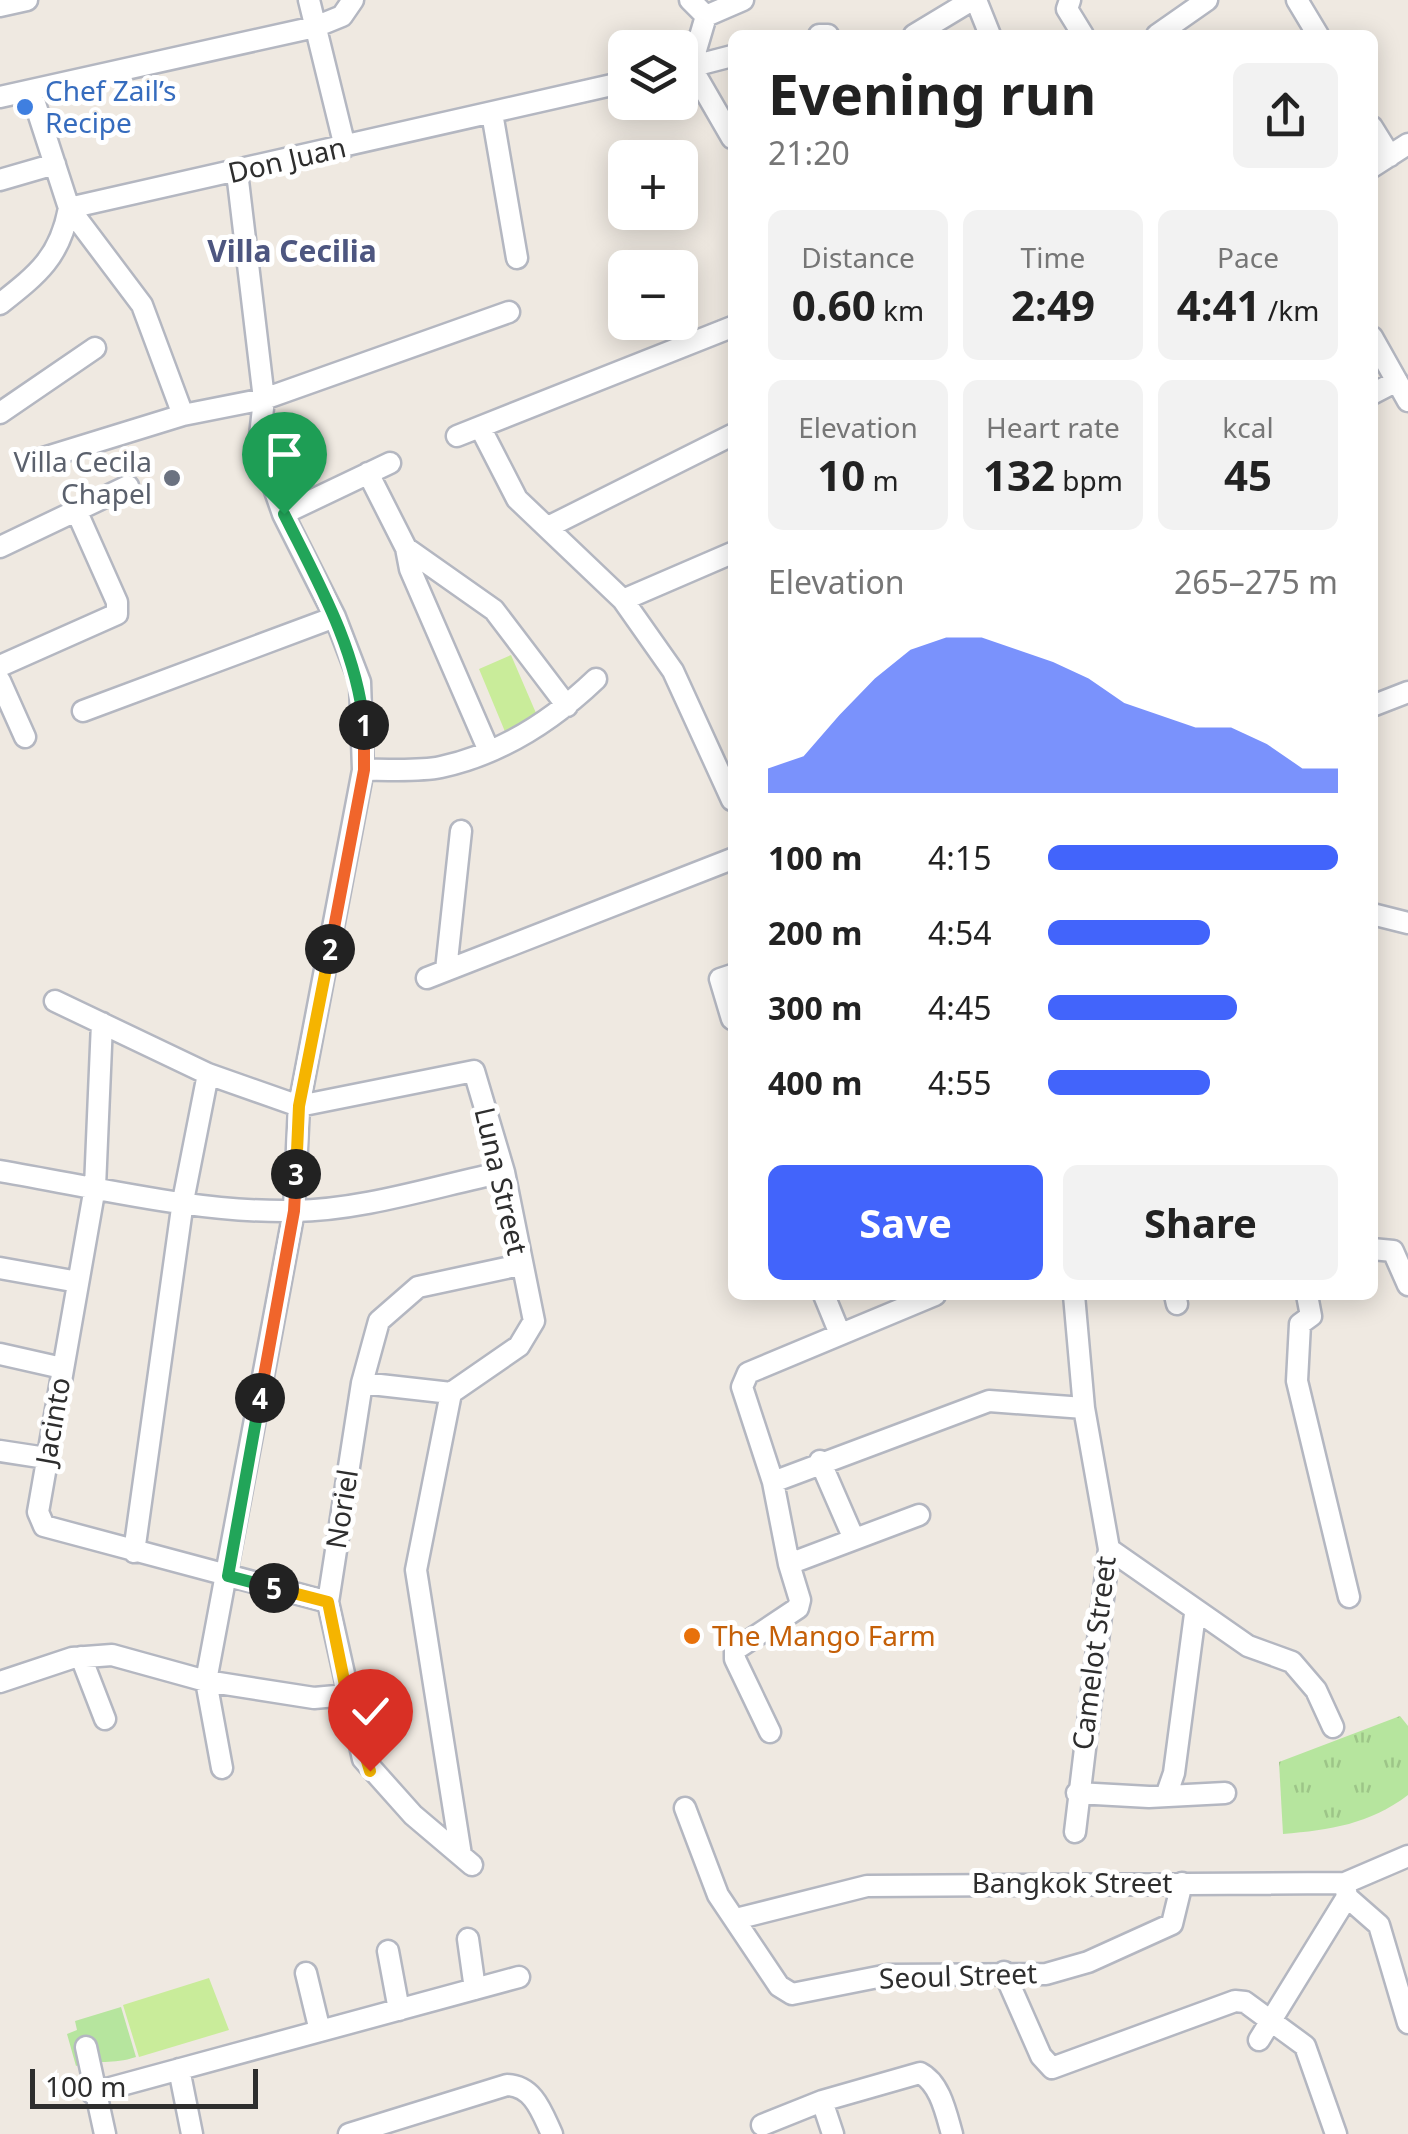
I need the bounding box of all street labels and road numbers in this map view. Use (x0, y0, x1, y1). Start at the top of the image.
street label: Don Juan (224, 127, 349, 191)
street label: Luna Street (467, 1103, 537, 1258)
street label: Jacinto (25, 1374, 78, 1471)
street label: Noriel (316, 1466, 366, 1551)
street label: Camelot Street (1062, 1554, 1124, 1752)
street label: Bangkok Street (972, 1863, 1172, 1901)
street label: Seoul Street (878, 1953, 1038, 1997)

